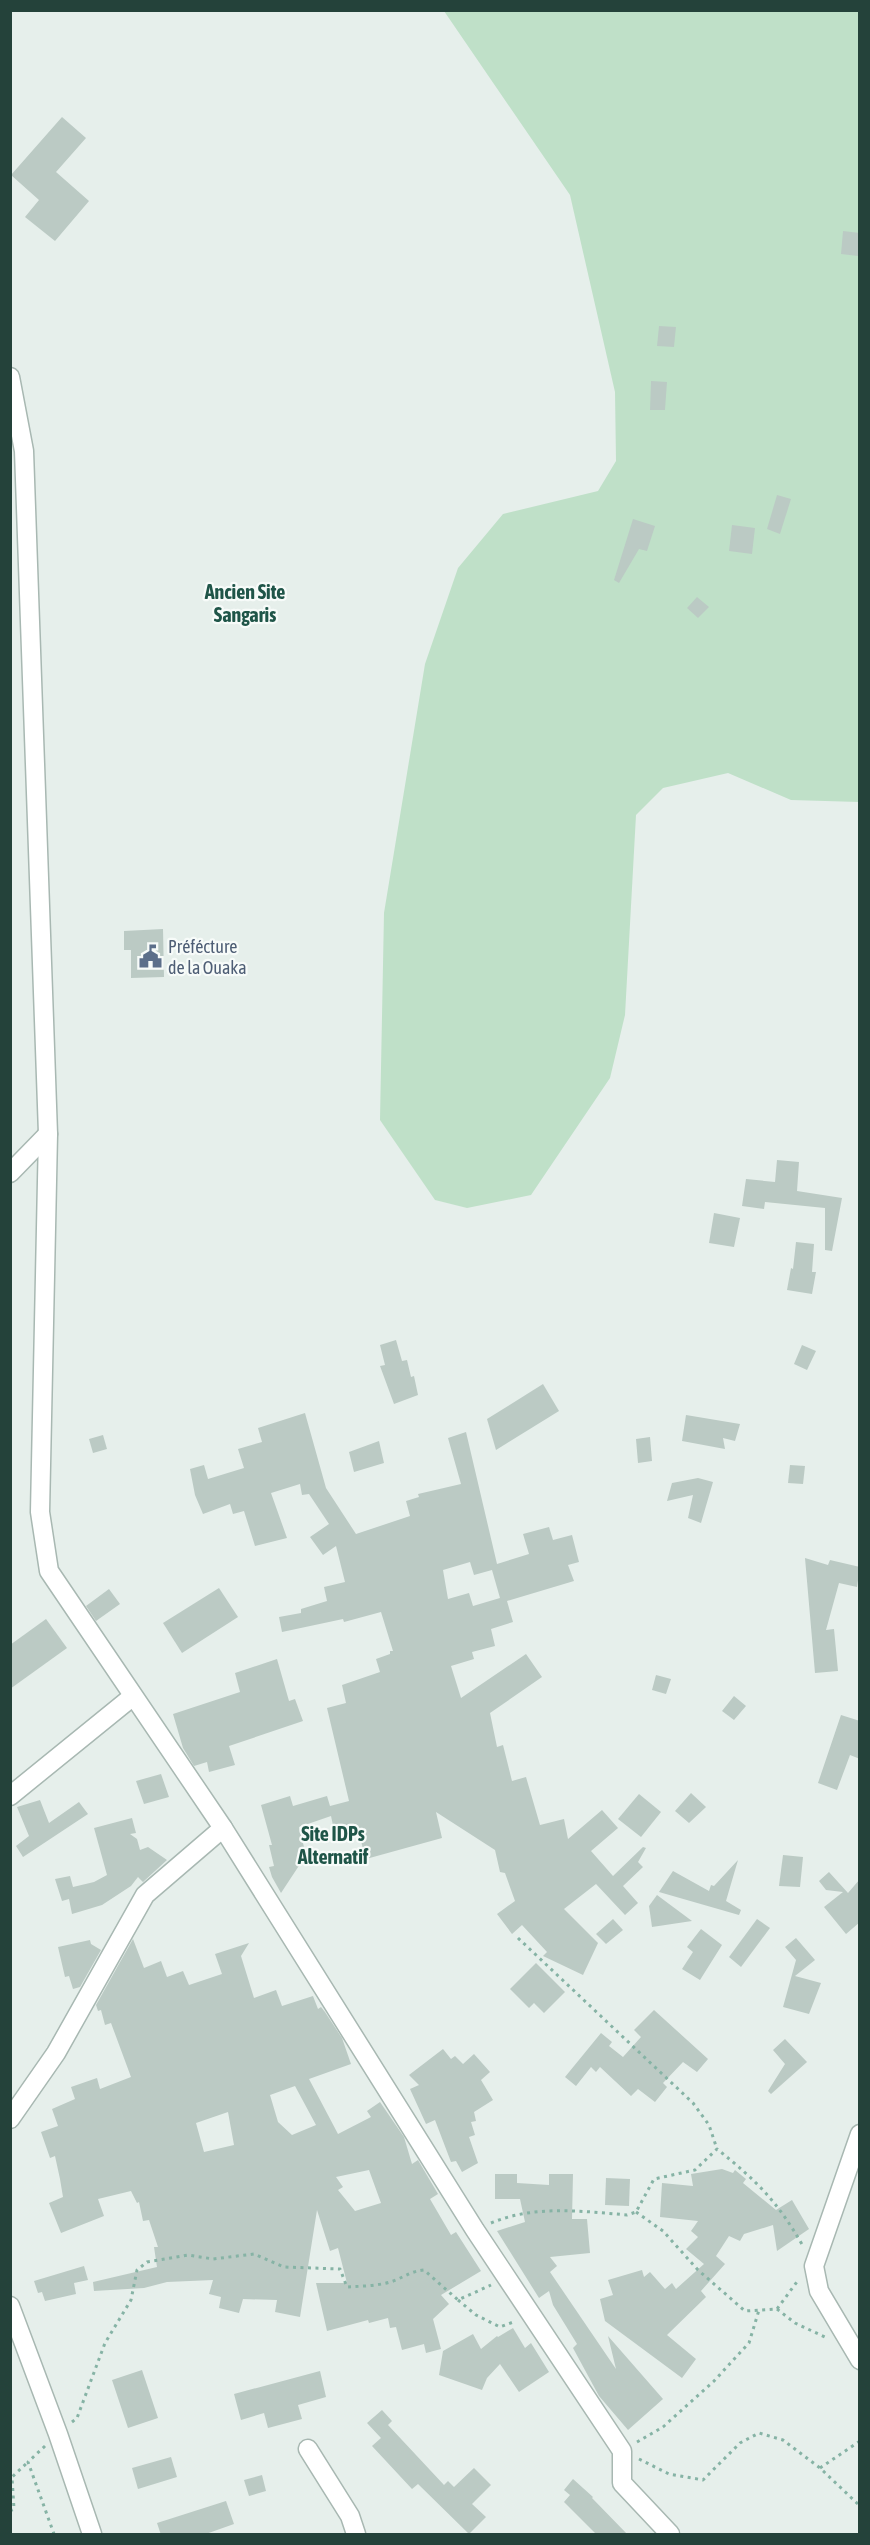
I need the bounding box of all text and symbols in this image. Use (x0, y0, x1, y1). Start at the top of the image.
district label: Ancien Site Sangaris (204, 580, 285, 626)
place label: Préfécture de la Ouaka (168, 936, 247, 978)
public building icon: Préfécture de la Ouaka (137, 943, 163, 969)
district label: Site IDPs Alternatif (297, 1822, 369, 1868)

